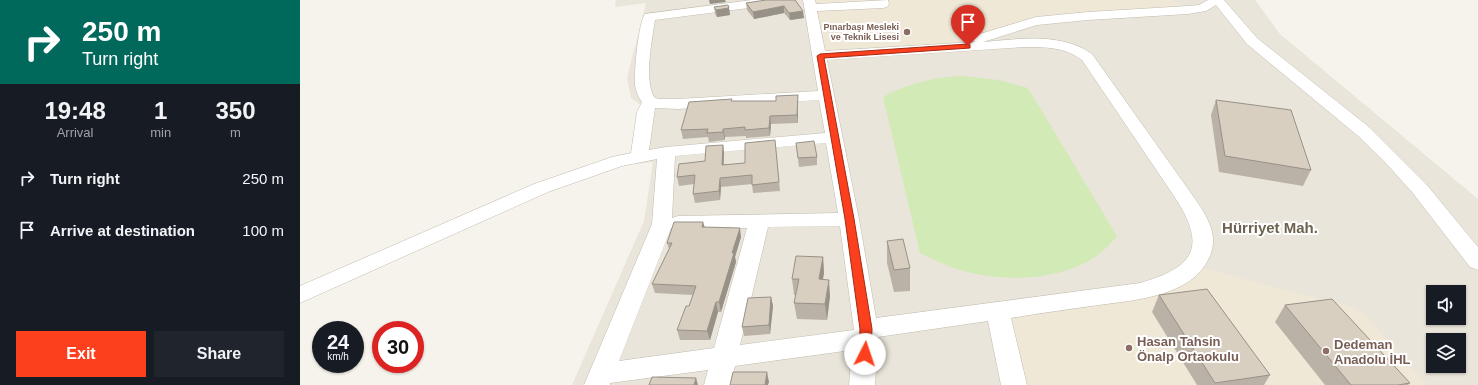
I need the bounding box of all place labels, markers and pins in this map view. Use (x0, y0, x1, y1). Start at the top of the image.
pin (951, 5, 985, 46)
place label: Pınarbaşı Mesleki ve Teknik Lisesi (823, 22, 899, 42)
marker: Pınarbaşı Mesleki ve Teknik Lisesi (902, 27, 912, 37)
place label: Hasan Tahsin Önalp Ortaokulu (1137, 334, 1239, 364)
place label: Dedeman Anadolu İHL (1334, 337, 1411, 367)
marker: Hasan Tahsin Önalp Ortaokulu (1124, 343, 1134, 353)
marker: Dedeman Anadolu İHL (1321, 346, 1331, 356)

